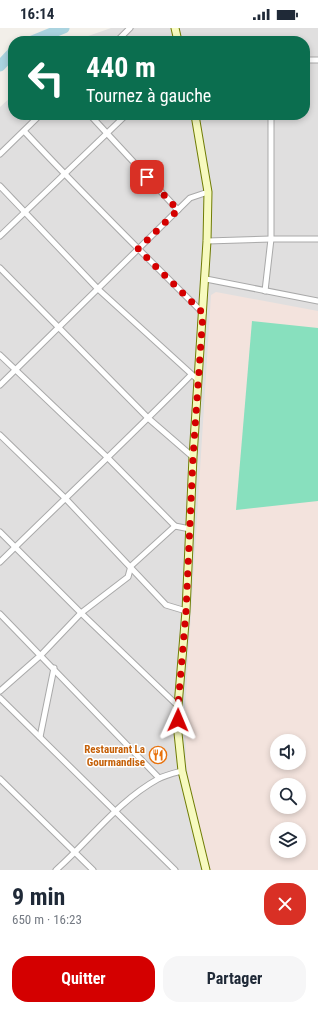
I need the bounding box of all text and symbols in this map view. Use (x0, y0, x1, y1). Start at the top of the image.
text: 16:14 (20, 5, 54, 23)
text: 440 m (86, 51, 156, 84)
icon: left (20, 52, 72, 104)
text: Tournez à gauche (86, 85, 211, 106)
pin (130, 160, 164, 194)
icon: arrive (136, 166, 158, 188)
position arrow (157, 699, 199, 741)
map controls (270, 734, 306, 858)
button: sound (270, 734, 306, 770)
place label: Restaurant La Gourmandise (84, 743, 145, 769)
restaurant icon: Restaurant La Gourmandise (148, 745, 168, 765)
button: search (270, 778, 306, 814)
button: layers (270, 822, 306, 858)
text: 9 min (12, 883, 65, 911)
button: close (264, 883, 306, 925)
text: 650 m · 16:23 (12, 912, 82, 927)
button: Quitter (12, 956, 155, 1002)
button: Partager (163, 956, 306, 1002)

